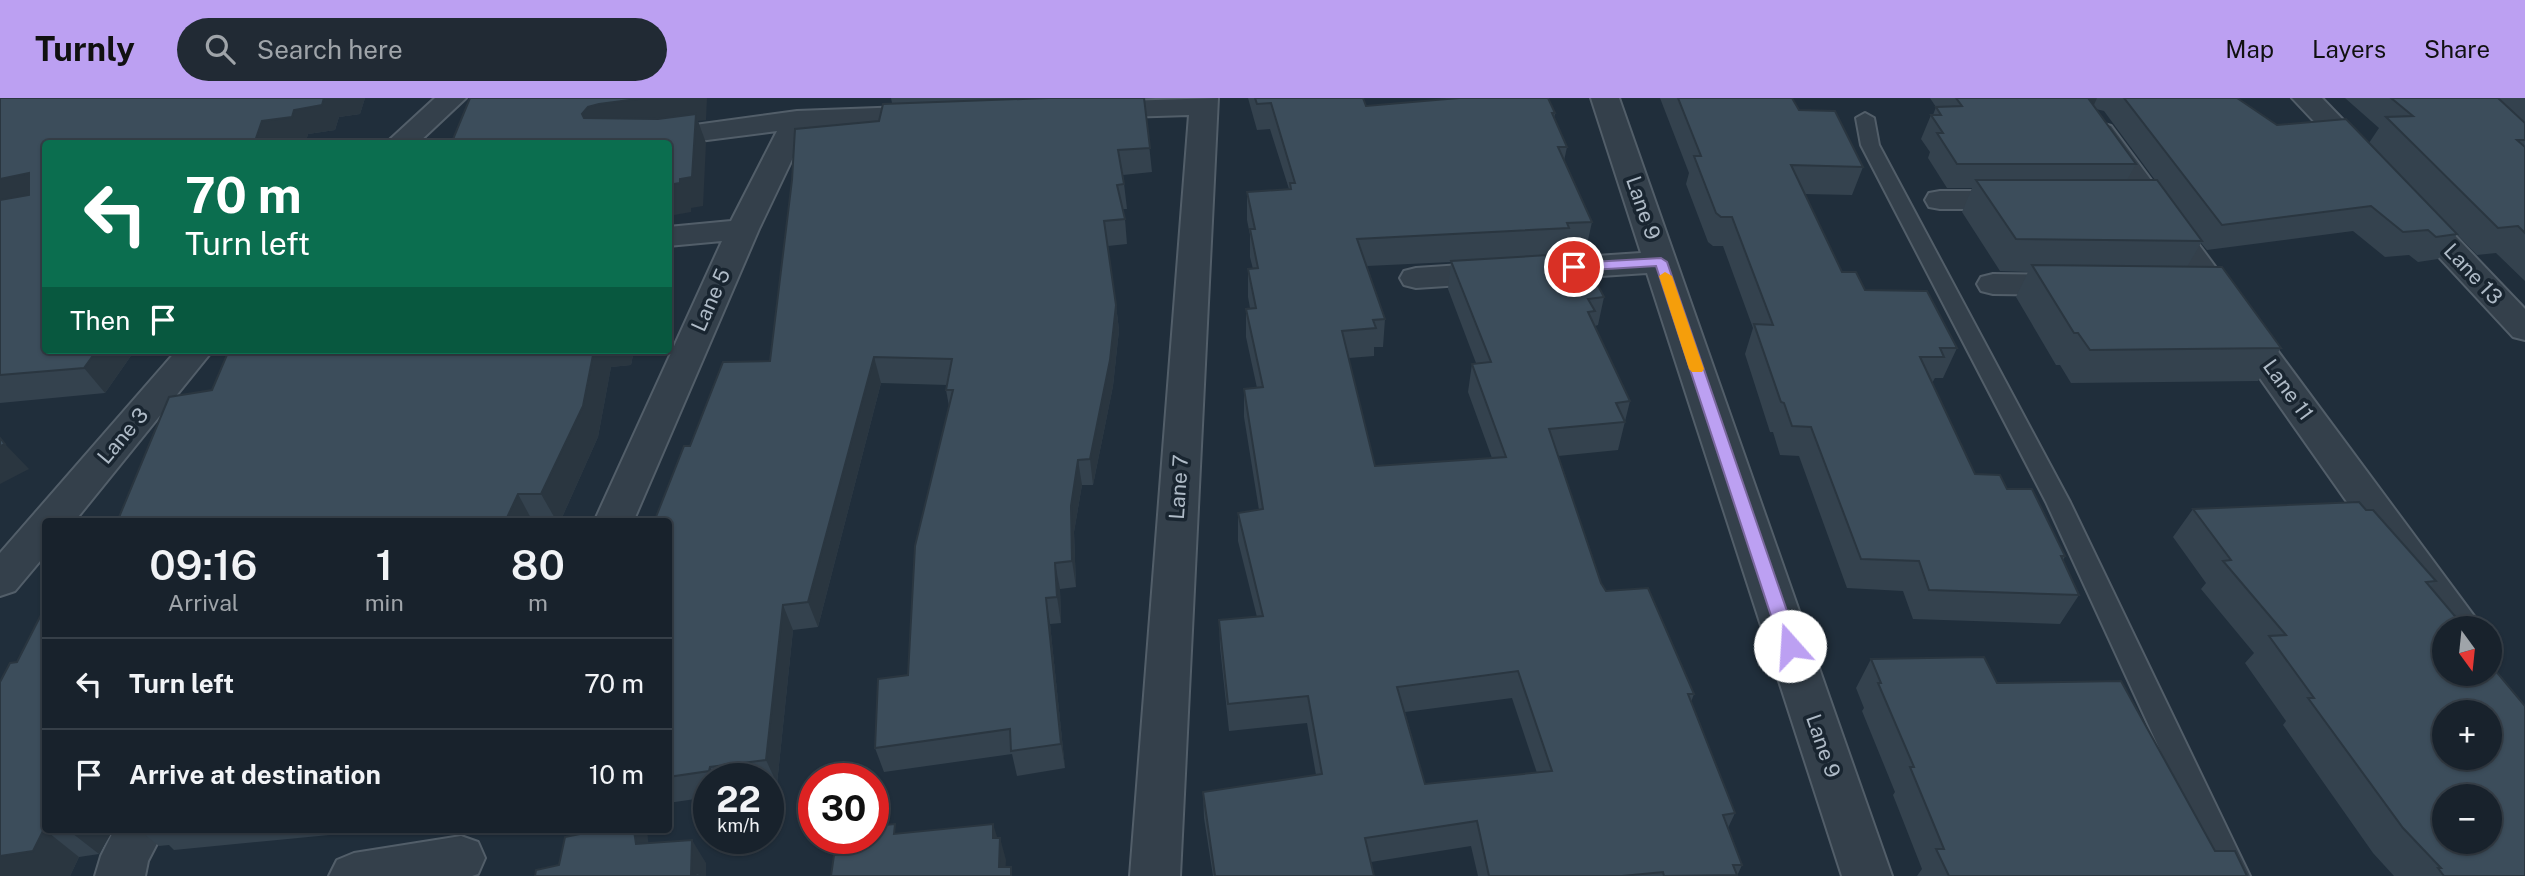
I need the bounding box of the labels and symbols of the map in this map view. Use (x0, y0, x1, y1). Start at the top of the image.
street label: Lane 9 (1621, 173, 1666, 243)
pin (1544, 237, 1604, 297)
street label: Lane 13 (2439, 238, 2508, 309)
street label: Lane 5 (686, 265, 735, 335)
street label: Lane 11 (2258, 354, 2319, 425)
street label: Lane 3 (92, 403, 153, 469)
street label: Lane 7 (1164, 454, 1193, 520)
position arrow (1753, 609, 1827, 683)
north arrow (2432, 616, 2502, 686)
street label: Lane 9 (1801, 711, 1846, 781)
speed limit sign: 30 (798, 763, 889, 854)

